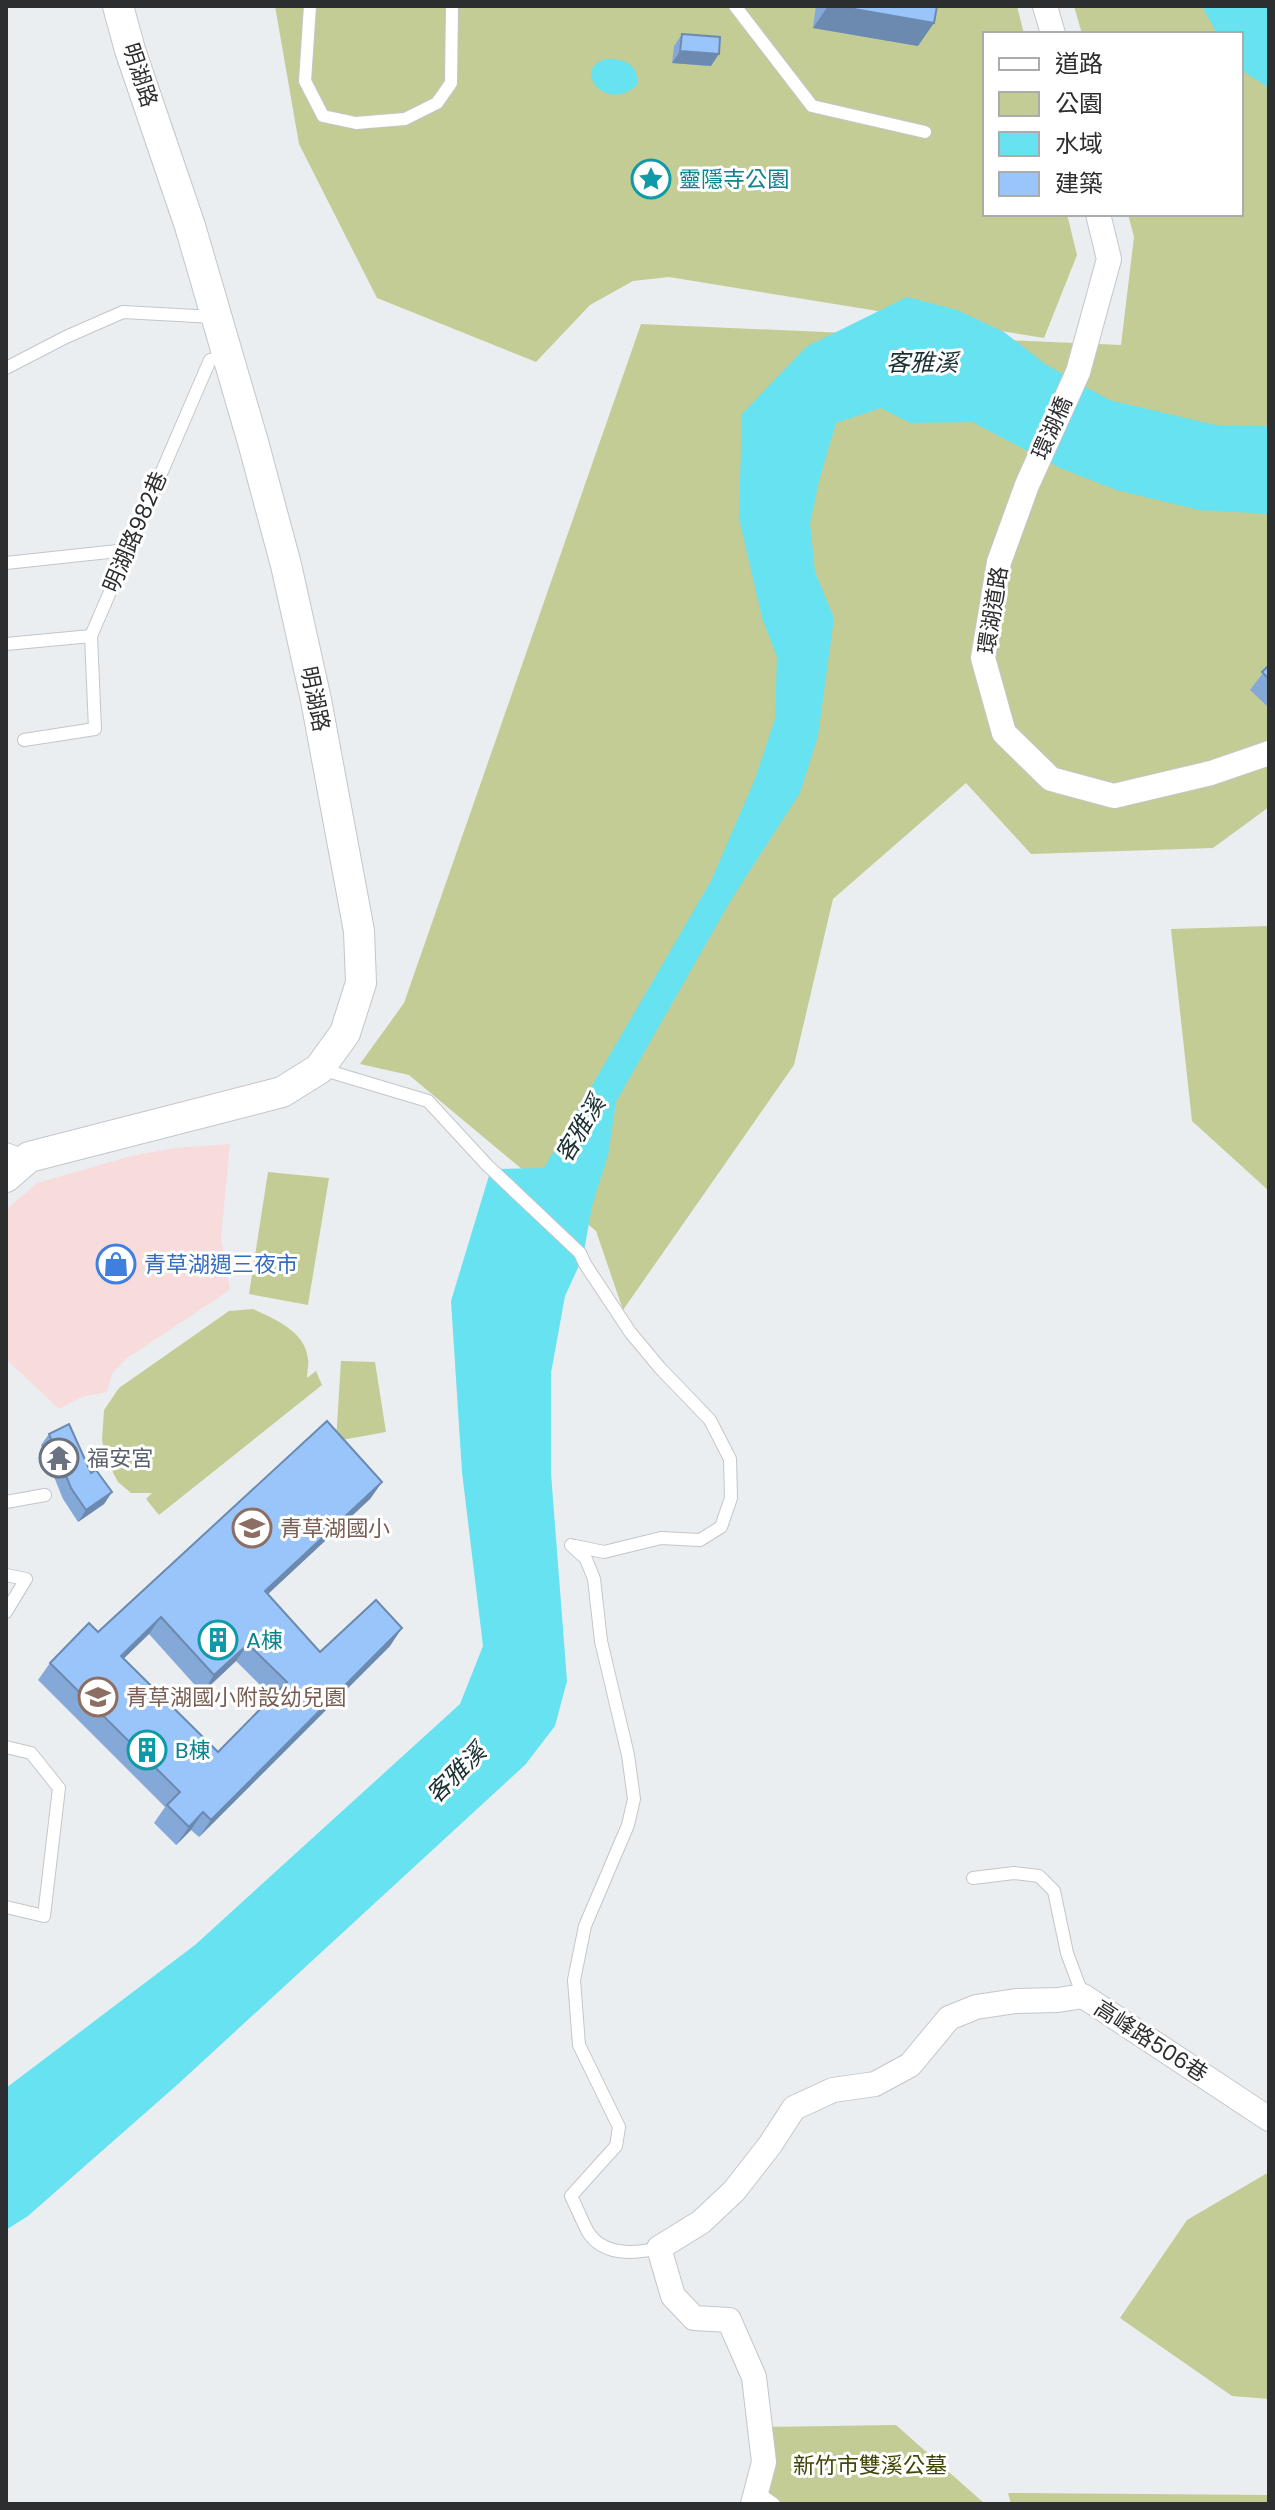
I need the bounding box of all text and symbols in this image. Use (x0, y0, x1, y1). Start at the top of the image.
legend (983, 32, 1243, 216)
street label: 明湖路 (115, 39, 165, 111)
text: 道路 (1055, 47, 1103, 80)
text: 公園 (1055, 87, 1103, 120)
text: 水域 (1055, 127, 1103, 160)
place icon: 靈隱寺公園 (630, 158, 672, 200)
place label: 靈隱寺公園 (679, 164, 789, 195)
text: 建築 (1055, 167, 1103, 200)
water label: 客雅溪 (886, 346, 961, 379)
street label: 環湖橋 (1024, 392, 1080, 464)
street label: 明湖路982巷 (96, 467, 174, 597)
street label: 環湖道路 (971, 564, 1015, 656)
street label: 明湖路 (293, 663, 337, 735)
water label: 客雅溪 (547, 1087, 614, 1168)
shop icon: 青草湖週三夜市 (95, 1243, 137, 1285)
place label: 青草湖週三夜市 (144, 1249, 298, 1280)
temple icon: 福安宮 (38, 1437, 80, 1479)
place label: 福安宮 (87, 1443, 153, 1474)
school or university icon: 青草湖國小 (231, 1507, 273, 1549)
place label: 青草湖國小 (280, 1513, 390, 1544)
building icon: A棟 (197, 1619, 239, 1661)
place label: A棟 (246, 1625, 283, 1656)
school or university icon: 青草湖國小附設幼兒園 (77, 1676, 119, 1718)
place label: 青草湖國小附設幼兒園 (126, 1682, 346, 1713)
building icon: B棟 (126, 1729, 168, 1771)
water label: 客雅溪 (419, 1734, 495, 1810)
place label: B棟 (175, 1735, 211, 1766)
street label: 高峰路506巷 (1088, 1993, 1214, 2089)
park label: 新竹市雙溪公墓 (793, 2450, 947, 2481)

